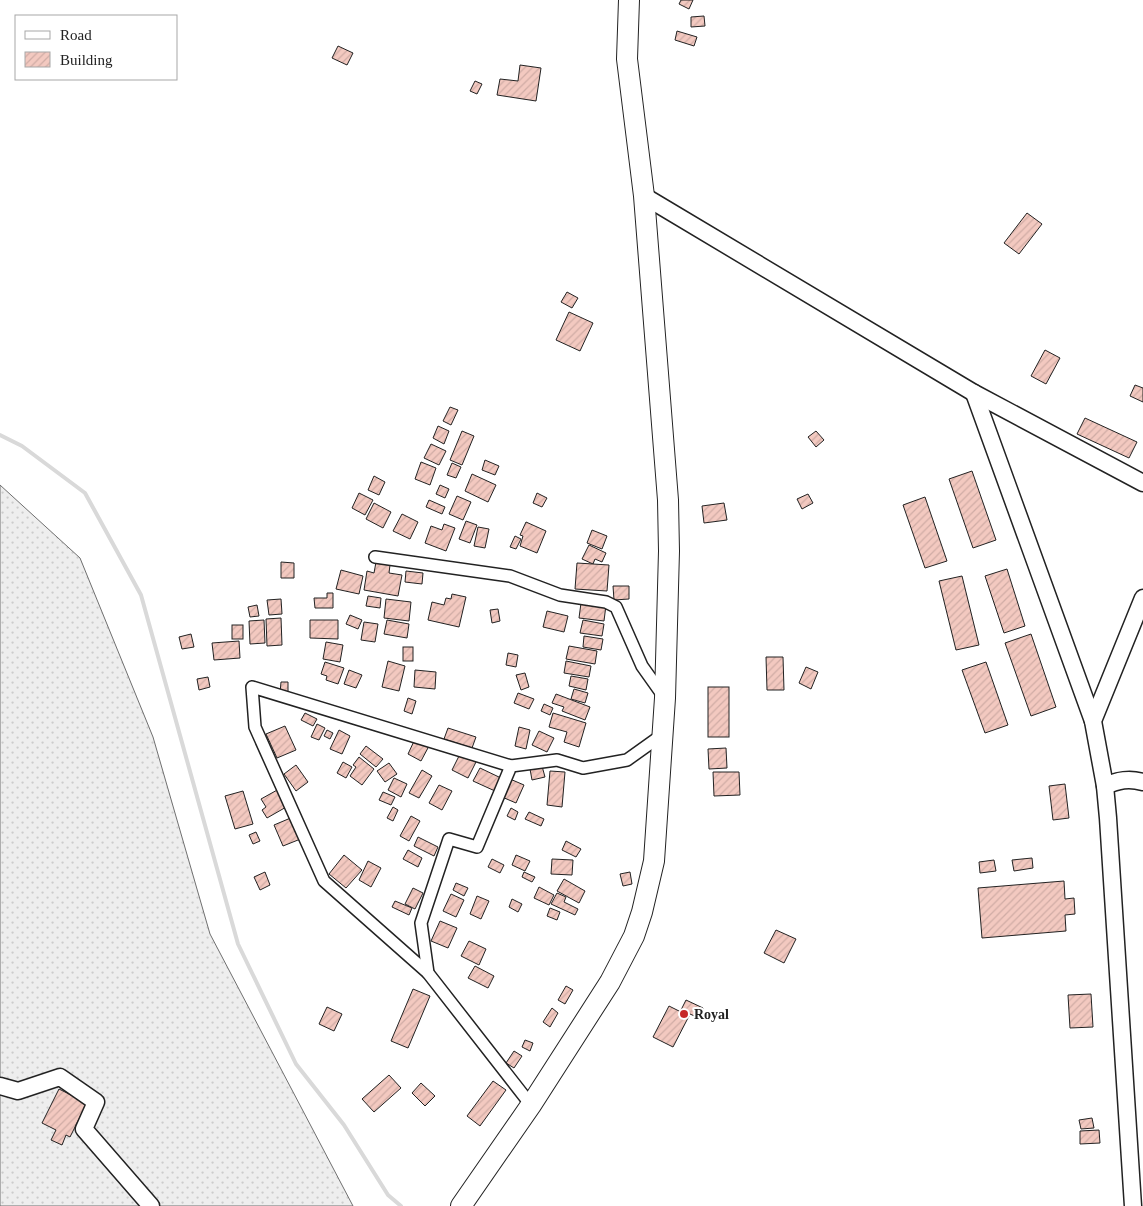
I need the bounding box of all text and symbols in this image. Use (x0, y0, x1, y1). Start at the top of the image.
legend (15, 15, 178, 80)
text: Road (60, 27, 92, 43)
text: Building (60, 52, 113, 68)
place label: Royal (694, 1007, 729, 1022)
marker: Royal (678, 1008, 690, 1020)

